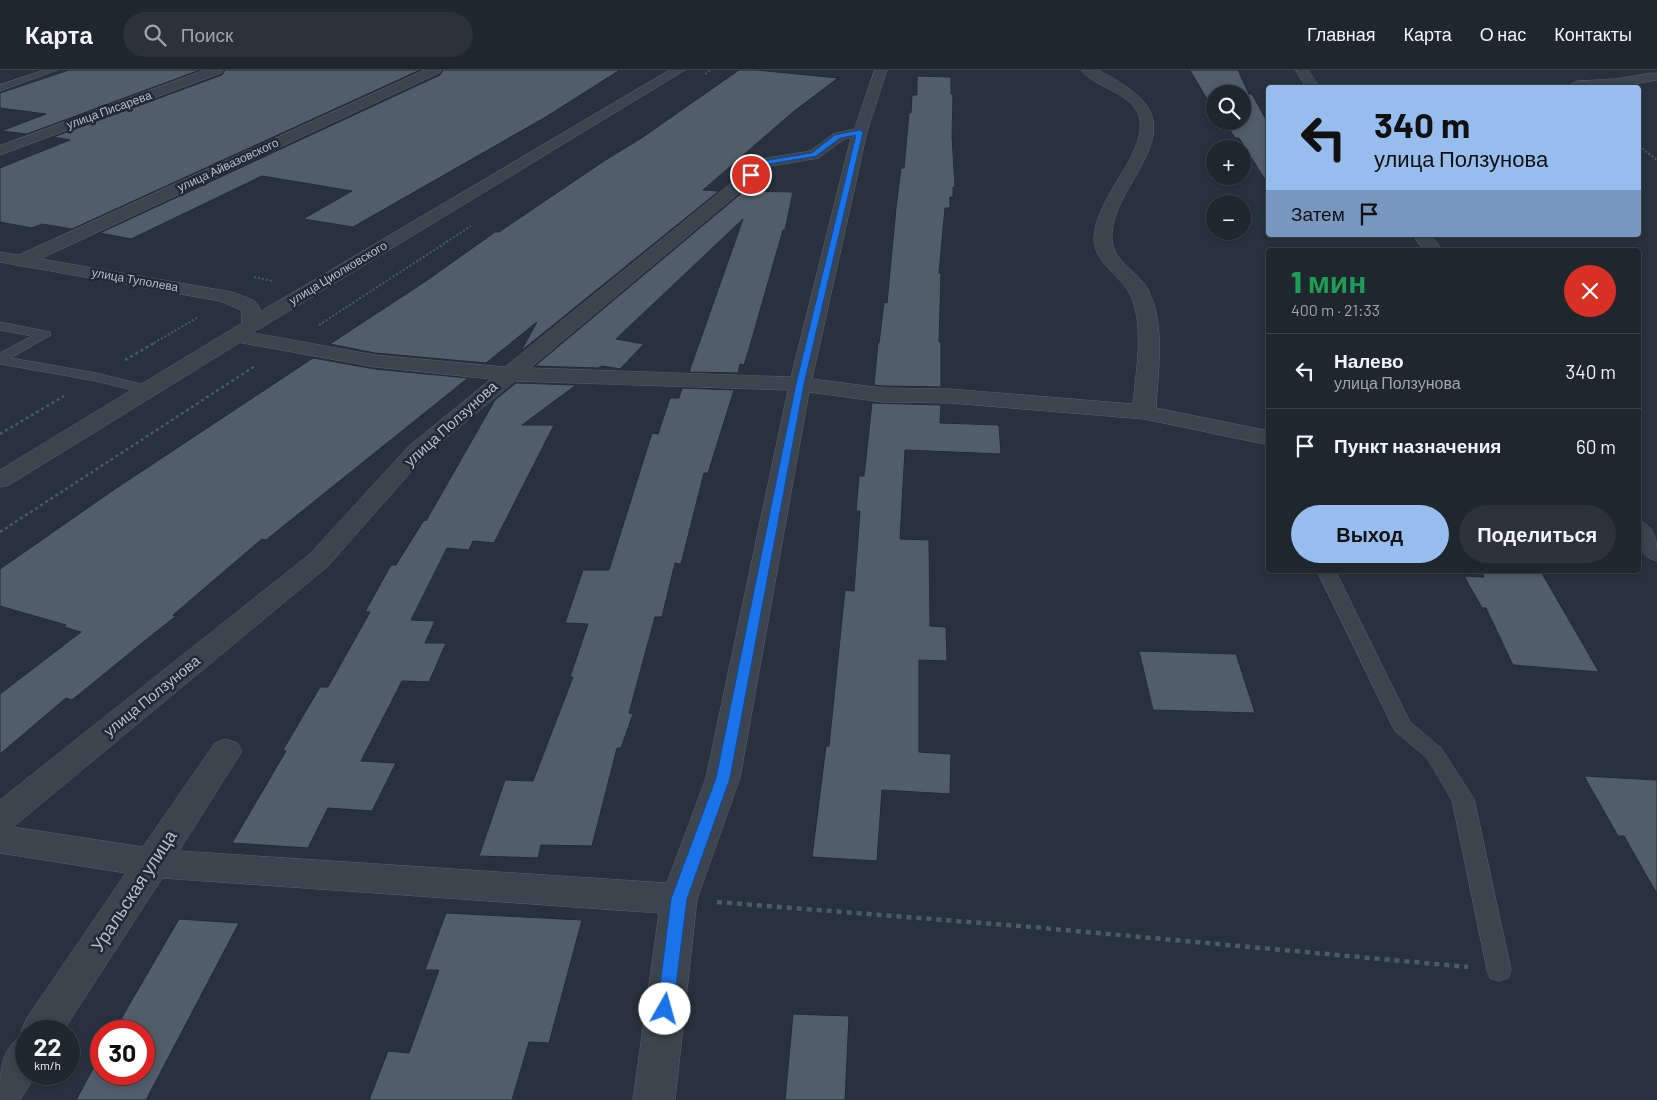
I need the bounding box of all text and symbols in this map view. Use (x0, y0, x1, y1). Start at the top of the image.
search box (123, 12, 473, 57)
text: Карта (25, 20, 93, 49)
icon: search (141, 21, 169, 49)
text: Поиск (181, 23, 233, 46)
text: Главная (1307, 23, 1376, 45)
text: Карта (1404, 23, 1452, 45)
text: О нас (1480, 23, 1526, 45)
text: Контакты (1554, 23, 1632, 45)
map controls (1206, 85, 1251, 240)
button: search (1206, 85, 1251, 130)
street label: улица Писарева (64, 87, 154, 132)
text: 340 m (1374, 103, 1470, 145)
icon: left (1291, 105, 1356, 170)
street label: улица Айвазовского (175, 134, 281, 195)
button: + (1206, 140, 1251, 185)
text: улица Ползунова (1374, 145, 1548, 171)
pin (730, 154, 772, 196)
icon: arrive (737, 161, 765, 189)
button: − (1206, 195, 1251, 240)
icon: arrive (1355, 200, 1383, 228)
text: Затем (1291, 202, 1345, 225)
street label: улица Циолковского (286, 237, 390, 308)
text: 1 мин (1291, 263, 1366, 299)
street label: улица Туполева (91, 265, 180, 295)
button: close (1564, 265, 1616, 317)
text: 400 m · 21:33 (1291, 300, 1380, 319)
text: Налево (1334, 349, 1404, 372)
icon: left (1291, 357, 1319, 385)
text: 340 m (1565, 360, 1616, 383)
text: улица Ползунова (1334, 373, 1461, 392)
street label: улица Ползунова (400, 376, 501, 470)
icon: arrive (1291, 432, 1319, 460)
text: Пункт назначения (1334, 434, 1501, 457)
text: 60 m (1576, 435, 1616, 458)
button: Выход (1291, 505, 1449, 563)
button: Поделиться (1459, 505, 1616, 563)
street label: улица Ползунова (100, 650, 204, 740)
street label: Уральская улица (86, 825, 181, 955)
position arrow (638, 982, 690, 1034)
speed limit sign: 30 (90, 1020, 155, 1085)
text: 22 (33, 1031, 62, 1061)
text: km/h (34, 1058, 61, 1072)

